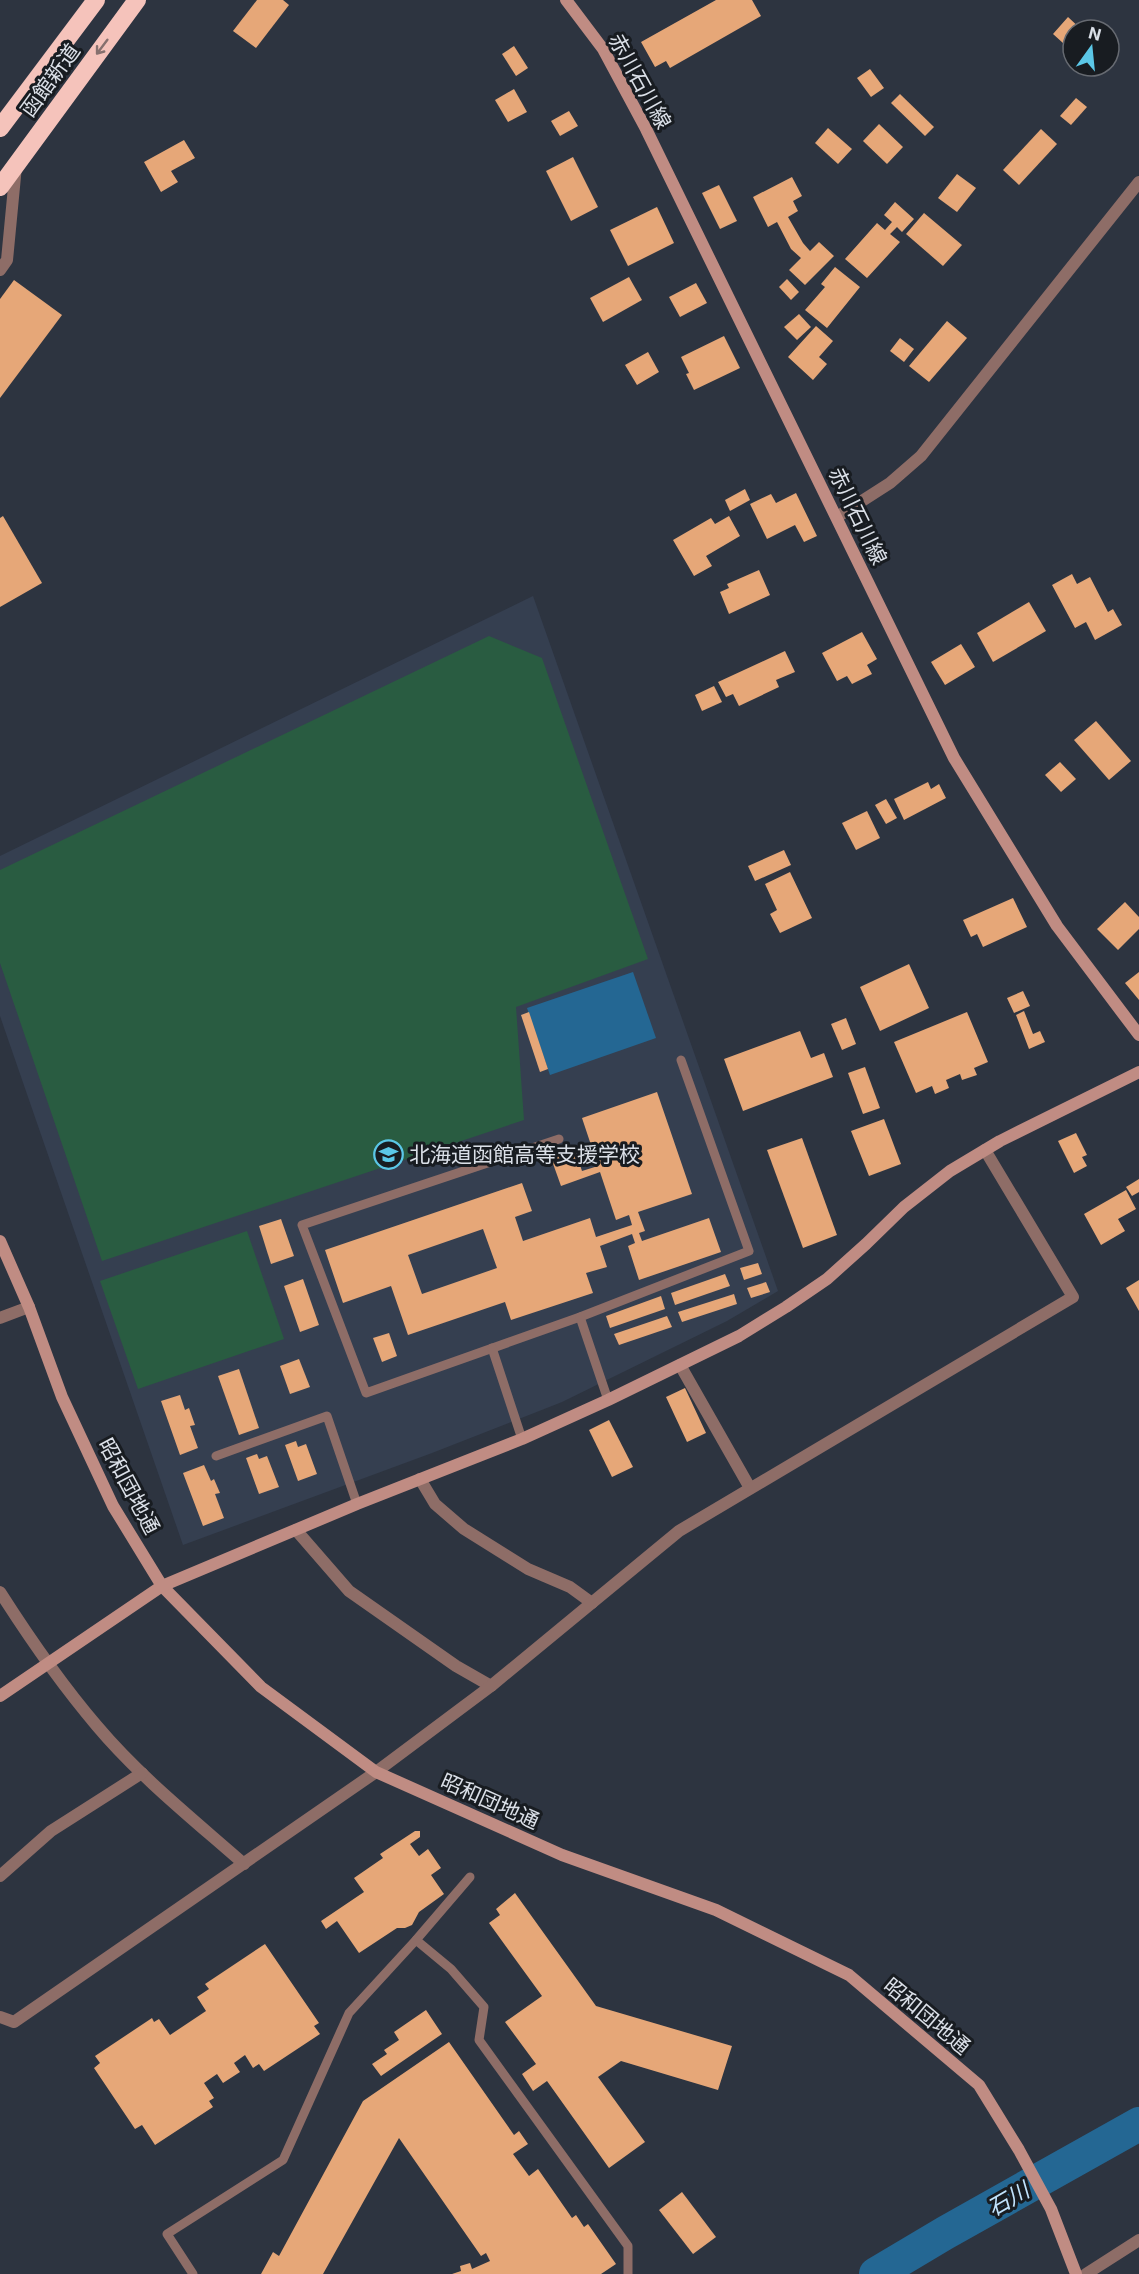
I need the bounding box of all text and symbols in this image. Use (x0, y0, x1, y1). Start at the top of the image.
north arrow (1061, 18, 1121, 78)
text: N (1086, 22, 1103, 45)
street label: 赤川石川線 (604, 29, 676, 133)
one-way arrow (96, 38, 108, 54)
street label: 函館新道 (15, 39, 85, 121)
street label: 赤川石川線 (824, 463, 892, 569)
school or university icon: 北海道函館高等支援学校 (372, 1138, 404, 1170)
place label: 北海道函館高等支援学校 (409, 1142, 640, 1167)
street label: 昭和団地通 (93, 1434, 165, 1538)
street label: 昭和団地通 (437, 1768, 543, 1834)
street label: 昭和団地通 (879, 1973, 975, 2059)
water label: 石川 (982, 2176, 1035, 2221)

